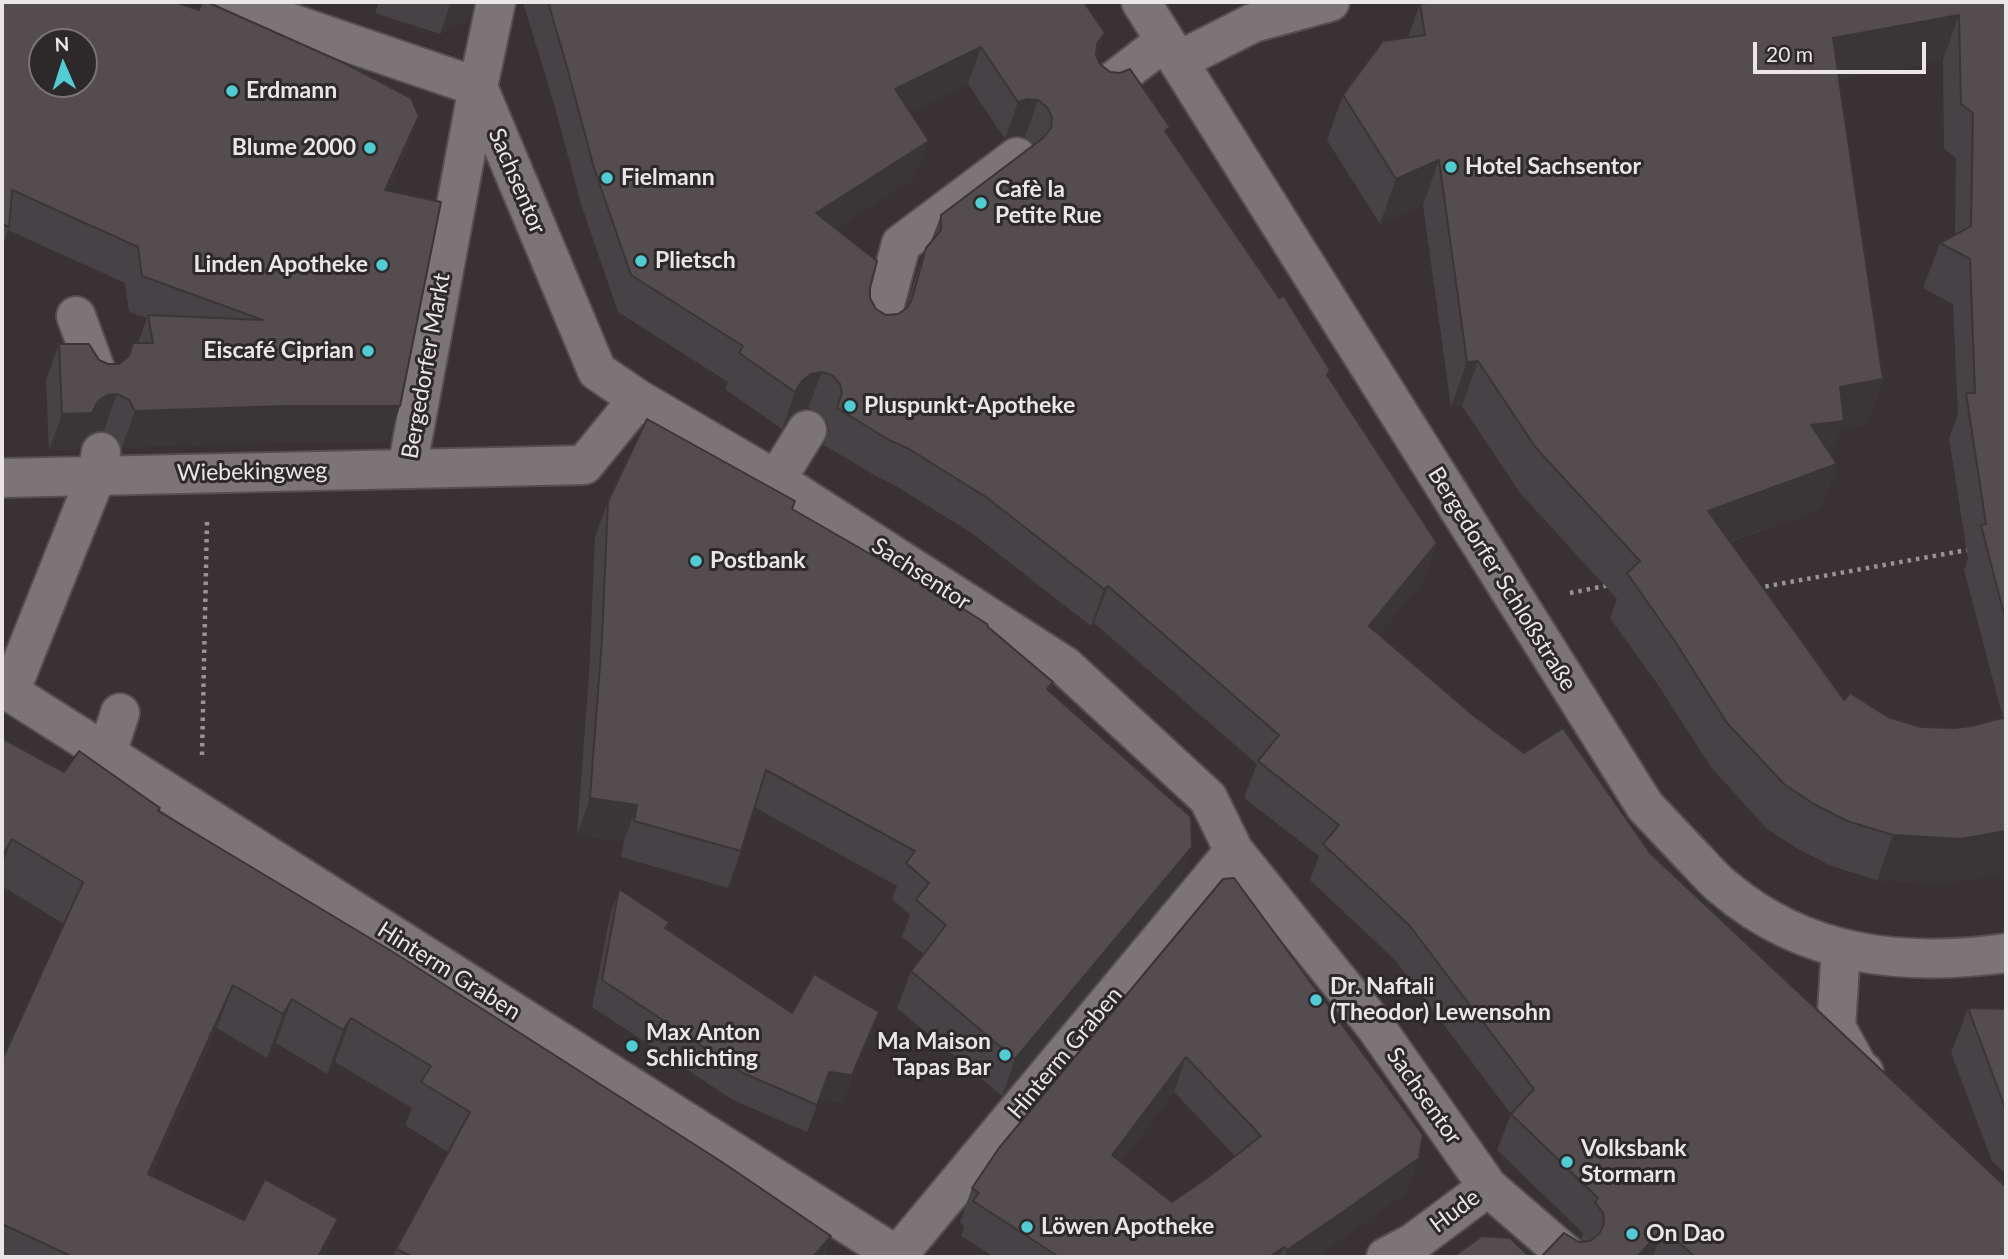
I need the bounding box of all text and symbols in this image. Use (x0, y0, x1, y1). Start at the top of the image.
north arrow (28, 28, 98, 98)
scale bar (1756, 28, 1929, 72)
text: N (54, 32, 70, 55)
text: 20 m (1766, 41, 1813, 66)
place label: Erdmann (246, 77, 337, 105)
marker: Erdmann (224, 83, 240, 99)
street label: Sachsentor (482, 124, 552, 238)
place label: Blume 2000 (232, 134, 356, 162)
marker: Blume 2000 (362, 140, 378, 156)
place label: Hotel Sachsentor (1465, 153, 1641, 181)
marker: Hotel Sachsentor (1443, 159, 1459, 175)
place label: Fielmann (621, 164, 715, 192)
marker: Fielmann (599, 170, 615, 186)
place label: Cafè la Petite Rue (995, 176, 1102, 230)
marker: Cafè la Petite Rue (973, 195, 989, 211)
place label: Plietsch (655, 247, 736, 275)
place label: Linden Apotheke (194, 251, 368, 279)
marker: Plietsch (633, 253, 649, 269)
marker: Linden Apotheke (374, 257, 390, 273)
street label: Bergedorfer Markt (396, 271, 456, 461)
place label: Eiscafé Ciprian (203, 337, 354, 365)
marker: Eiscafé Ciprian (360, 343, 376, 359)
place label: Pluspunkt-Apotheke (864, 392, 1075, 420)
marker: Pluspunkt-Apotheke (842, 398, 858, 414)
street label: Wiebekingweg (177, 457, 327, 487)
street label: Bergedorfer Schloßstraße (1422, 462, 1582, 696)
street label: Sachsentor (867, 532, 975, 616)
place label: Postbank (710, 547, 806, 575)
marker: Postbank (688, 553, 704, 569)
street label: Hinterm Graben (372, 916, 526, 1026)
place label: Dr. Naftali (Theodor) Lewensohn (1330, 973, 1551, 1027)
street label: Hinterm Graben (1002, 982, 1128, 1124)
marker: Dr. Naftali (Theodor) Lewensohn (1308, 992, 1324, 1008)
place label: Max Anton Schlichting (646, 1019, 760, 1073)
place label: Ma Maison Tapas Bar (877, 1028, 991, 1082)
marker: Max Anton Schlichting (624, 1038, 640, 1054)
street label: Sachsentor (1381, 1042, 1467, 1150)
marker: Ma Maison Tapas Bar (997, 1047, 1013, 1063)
place label: Volksbank Stormarn (1581, 1135, 1686, 1189)
marker: Volksbank Stormarn (1559, 1154, 1575, 1170)
street label: Hude (1425, 1183, 1485, 1239)
place label: Löwen Apotheke (1041, 1213, 1214, 1241)
marker: Löwen Apotheke (1019, 1219, 1035, 1235)
place label: On Dao (1646, 1220, 1725, 1248)
marker: On Dao (1624, 1226, 1640, 1242)

